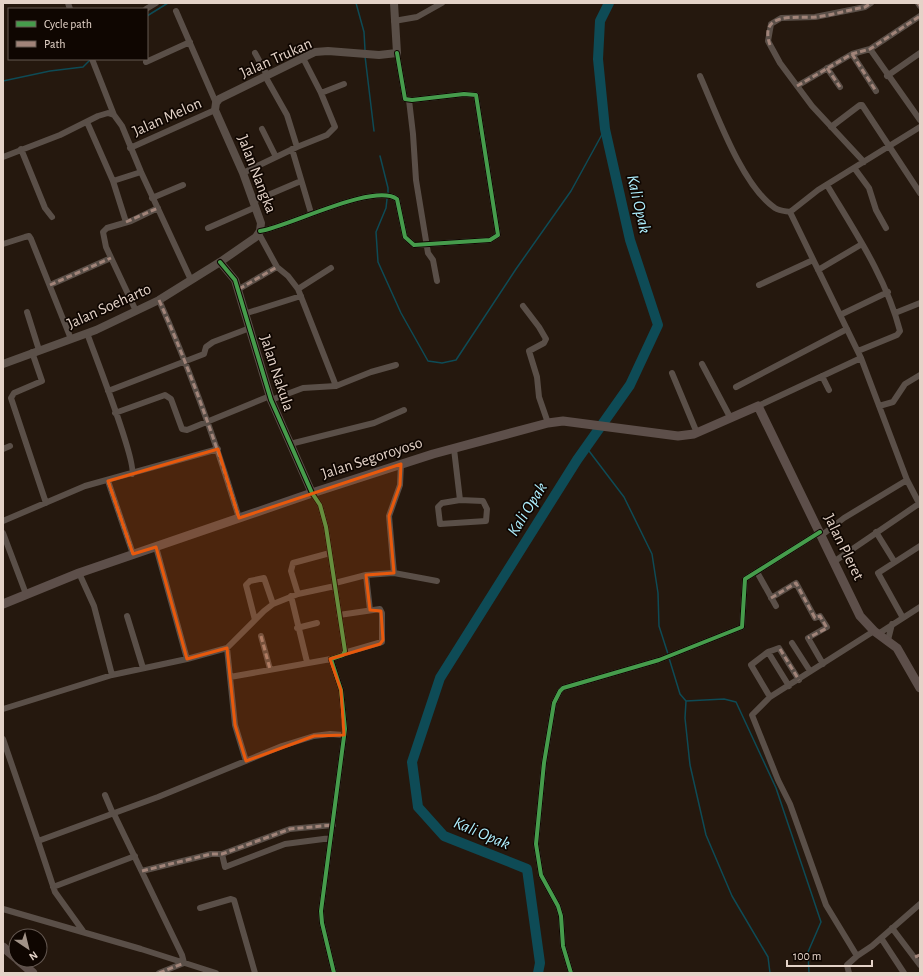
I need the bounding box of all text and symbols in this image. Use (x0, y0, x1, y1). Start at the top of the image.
legend (8, 8, 148, 60)
text: Cycle path (44, 18, 92, 31)
street label: Jalan Trukan (238, 35, 314, 81)
text: Path (44, 38, 66, 50)
street label: Jalan Melon (130, 95, 204, 139)
street label: Jalan Nangka (235, 133, 279, 215)
water label: Kali Opak (623, 173, 654, 235)
street label: Jalan Soeharto (65, 280, 154, 332)
street label: Jalan Nakula (257, 333, 297, 413)
street label: Jalan Segoroyoso (320, 434, 425, 483)
water label: Kali Opak (504, 479, 551, 539)
street label: Jalan Pleret (821, 511, 867, 583)
water label: Kali Opak (451, 814, 513, 853)
north arrow (8, 928, 48, 968)
scale bar (787, 942, 872, 968)
text: N (27, 949, 40, 962)
text: 100 m (793, 950, 821, 962)

